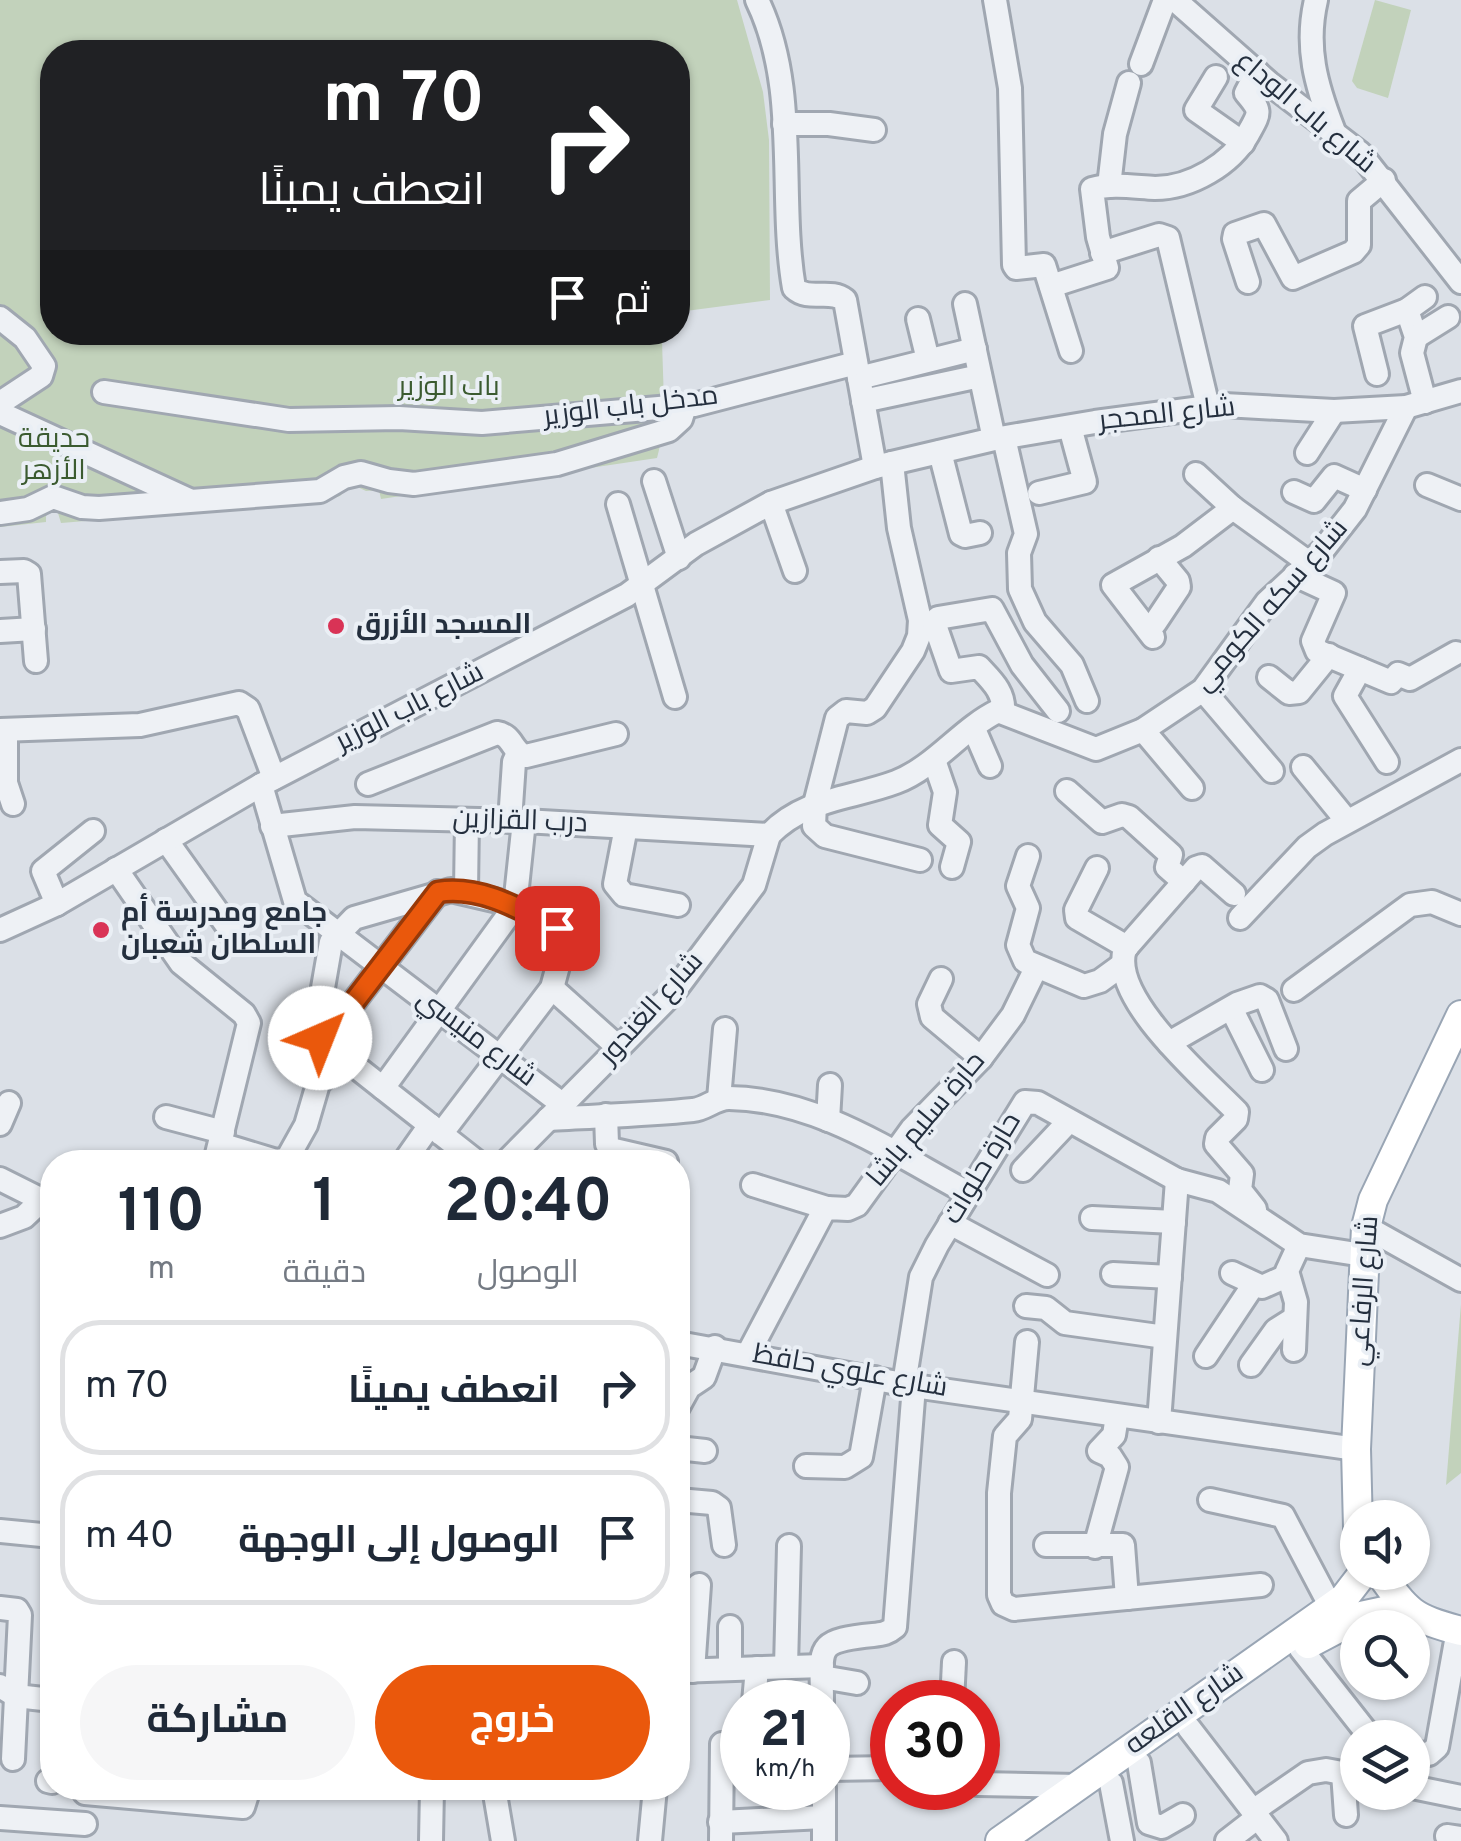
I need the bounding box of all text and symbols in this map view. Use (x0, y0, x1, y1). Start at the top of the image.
street label: شارع باب الوداع (1227, 44, 1383, 182)
text: 70 m (322, 58, 485, 147)
icon: right (520, 80, 650, 210)
text: انعطف يمينًا (258, 164, 485, 221)
icon: arrive (540, 270, 595, 325)
text: ثم (615, 278, 650, 327)
park label: باب الوزير (396, 370, 500, 406)
street label: مدخل باب الوزير (539, 378, 721, 436)
street label: شارع المحجر (1095, 390, 1237, 440)
park label: حديقة الأزهر (18, 422, 90, 490)
street label: شارع سكه الكومي (1187, 512, 1358, 701)
place label: المسجد الأزرق (356, 608, 531, 644)
marker: المسجد الأزرق (325, 615, 347, 637)
street label: شارع باب الوزير (328, 655, 490, 762)
street label: درب القزازين (452, 802, 588, 842)
pin (515, 886, 600, 971)
place label: جامع ومدرسة أم السلطان شعبان (121, 893, 327, 964)
icon: arrive (530, 901, 585, 956)
marker: جامع ومدرسة أم السلطان شعبان (90, 919, 112, 941)
street label: شارع الغندور (591, 945, 712, 1074)
street label: شارع منيسي (409, 982, 543, 1096)
position arrow (268, 986, 372, 1090)
street label: حارة سليم باشا (860, 1045, 994, 1195)
street label: حارة حلوات (936, 1107, 1030, 1231)
text: 1 (312, 1167, 336, 1243)
text: 20:40 (444, 1167, 612, 1243)
text: 110 (118, 1177, 205, 1253)
street label: شارع الرفاعي (1342, 1214, 1389, 1368)
text: m (148, 1250, 175, 1290)
text: دقيقة (283, 1254, 366, 1294)
text: الوصول (477, 1254, 579, 1294)
street label: شارع علوي حافظ (750, 1337, 950, 1408)
icon: right (590, 1360, 645, 1415)
text: 70 m (85, 1363, 169, 1412)
text: انعطف يمينًا (348, 1368, 560, 1417)
map controls (1340, 1500, 1430, 1810)
button: sound (1340, 1500, 1430, 1590)
icon: arrive (590, 1510, 645, 1565)
text: 40 m (85, 1513, 174, 1562)
text: الوصول إلى الوجهة (238, 1518, 560, 1567)
button: search (1340, 1610, 1430, 1700)
street label: شارع القلعه (1119, 1656, 1251, 1764)
button: مشاركة (80, 1665, 355, 1780)
button: خروج (375, 1665, 650, 1780)
speed limit sign: 30 (870, 1680, 1000, 1810)
text: 21 (760, 1701, 810, 1764)
button: layers (1340, 1720, 1430, 1810)
text: km/h (755, 1754, 815, 1786)

